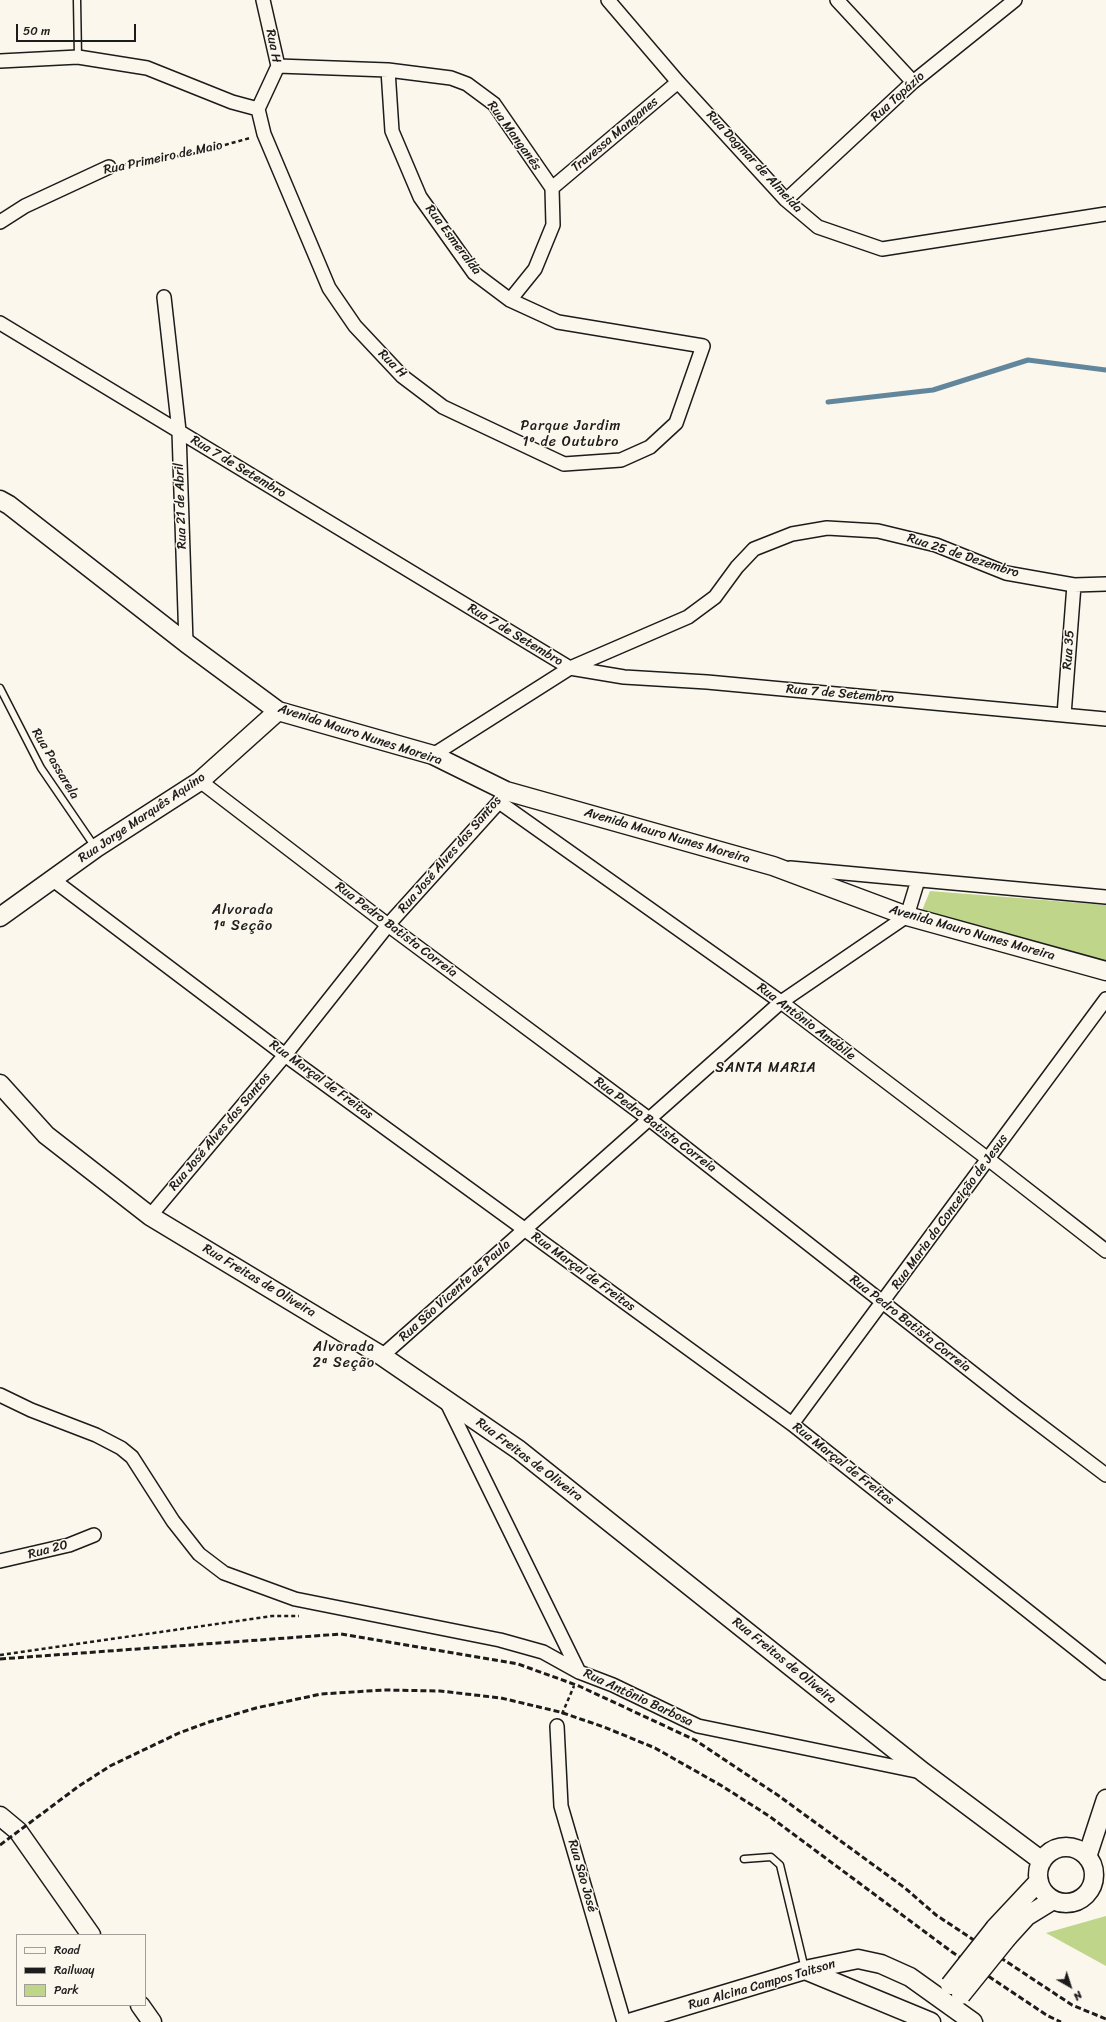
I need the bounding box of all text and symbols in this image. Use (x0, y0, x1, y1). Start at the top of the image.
scale bar (18, 16, 138, 42)
text: 50 m (23, 20, 50, 42)
street label: Rua H (262, 28, 284, 64)
street label: Rua Topázio (868, 69, 928, 125)
street label: Travessa Manganes (568, 94, 662, 176)
street label: Rua Manganês (484, 98, 544, 174)
street label: Rua Dagmar de Almeida (703, 108, 805, 216)
street label: Rua Primeiro de Maio (102, 138, 224, 178)
street label: Rua Esmeralda (422, 202, 484, 278)
street label: Rua H (374, 346, 410, 382)
district label: Parque Jardim 1º de Outubro (521, 418, 621, 450)
street label: Rua 7 de Setembro (188, 432, 288, 502)
street label: Rua 21 de Abril (172, 463, 190, 549)
street label: Rua 25 de Dezembro (905, 531, 1021, 581)
street label: Rua 7 de Setembro (465, 600, 565, 670)
street label: Rua 35 (1060, 630, 1078, 670)
street label: Rua 7 de Setembro (785, 682, 895, 706)
street label: Avenida Mauro Nunes Moreira (276, 701, 444, 769)
street label: Rua Passarela (28, 726, 82, 802)
street label: Rua Jorge Marquês Aquino (76, 770, 208, 866)
street label: Rua José Alves dos Santos (395, 794, 505, 916)
street label: Avenida Mauro Nunes Moreira (582, 805, 752, 867)
street label: Rua Pedro Batista Correia (332, 879, 460, 981)
district label: Alvorada 1ª Seção (212, 902, 274, 934)
street label: Avenida Mauro Nunes Moreira (887, 902, 1057, 964)
street label: Rua Antônio Amábile (754, 980, 858, 1064)
street label: Rua Marçal de Freitas (266, 1037, 376, 1123)
district label: SANTA MARIA (716, 1060, 816, 1076)
street label: Rua José Alves dos Santos (166, 1070, 274, 1194)
street label: Rua Pedro Batista Correia (591, 1074, 719, 1176)
street label: Rua Maria da Conceição de Jesus (889, 1132, 1011, 1292)
street label: Rua Marçal de Freitas (528, 1229, 638, 1315)
street label: Rua São Vicente de Paula (396, 1237, 514, 1345)
street label: Rua Freitas de Oliveira (200, 1241, 318, 1321)
street label: Rua Pedro Batista Correia (847, 1272, 973, 1376)
district label: Alvorada 2ª Seção (313, 1339, 375, 1372)
street label: Rua Freitas de Oliveira (473, 1415, 585, 1505)
street label: Rua Marçal de Freitas (789, 1420, 897, 1508)
street label: Rua 20 (26, 1537, 70, 1563)
street label: Rua Freitas de Oliveira (729, 1614, 839, 1708)
street label: Rua Antônio Barbosa (581, 1666, 695, 1730)
street label: Rua São José (564, 1838, 600, 1914)
legend (16, 1934, 146, 2006)
text: Road (54, 1939, 80, 1961)
street label: Rua Alcina Campos Taitson (687, 1957, 837, 2013)
text: Railway (54, 1959, 95, 1981)
north arrow (1050, 1966, 1090, 2006)
text: Park (54, 1979, 79, 2001)
text: N (1069, 1986, 1087, 2005)

